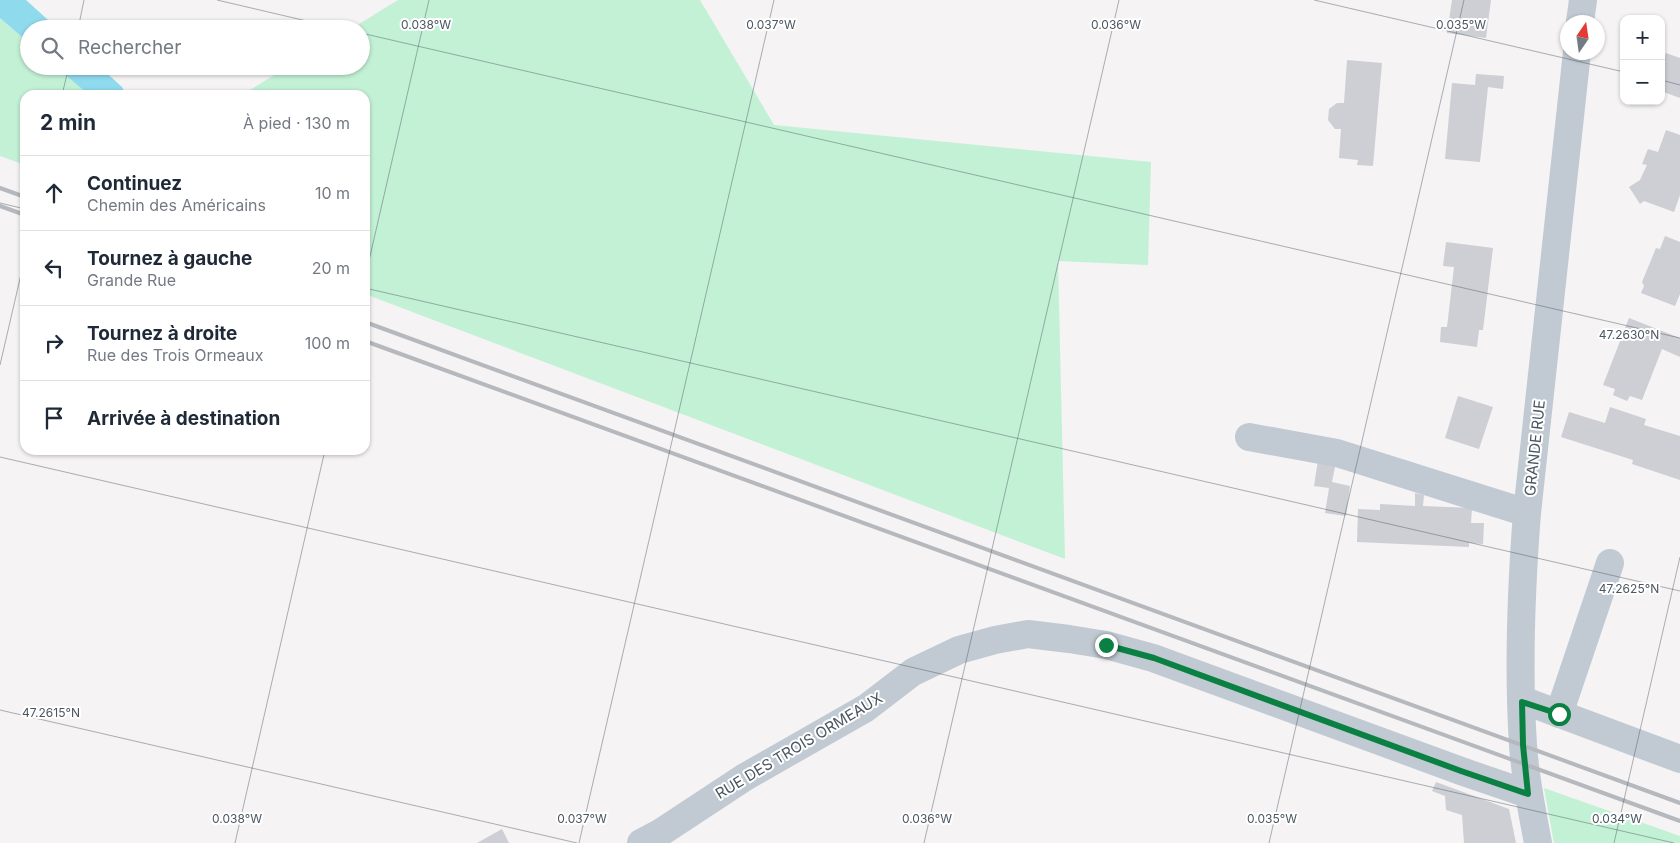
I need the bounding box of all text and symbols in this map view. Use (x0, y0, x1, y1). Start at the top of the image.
north arrow (1560, 15, 1605, 60)
map controls (1620, 15, 1665, 105)
button: + (1620, 15, 1665, 60)
text: 0.038°W (401, 17, 451, 32)
text: 0.037°W (746, 17, 796, 32)
text: 0.036°W (1091, 17, 1141, 32)
text: 0.035°W (1436, 17, 1486, 32)
search box (20, 20, 370, 75)
icon: search (38, 34, 66, 62)
text: Rechercher (78, 36, 181, 59)
button: − (1620, 60, 1665, 105)
text: 2 min (40, 110, 96, 135)
text: À pied · 130 m (243, 113, 350, 133)
text: Continuez (87, 172, 182, 195)
icon: ahead (40, 179, 68, 207)
text: 10 m (315, 183, 350, 203)
text: Chemin des Américains (87, 195, 266, 215)
text: Tournez à gauche (87, 247, 252, 270)
icon: left (40, 254, 68, 282)
text: 20 m (312, 258, 350, 278)
text: Grande Rue (87, 270, 176, 290)
text: Tournez à droite (87, 322, 237, 345)
text: 47.2630°N (1599, 327, 1659, 342)
icon: right (40, 329, 68, 357)
text: 100 m (305, 333, 350, 353)
text: Rue des Trois Ormeaux (87, 345, 263, 365)
street label: GRANDE RUE (1520, 399, 1549, 497)
icon: arrive (40, 404, 68, 432)
text: Arrivée à destination (87, 407, 280, 430)
text: 47.2625°N (1599, 581, 1659, 596)
route end (1095, 634, 1118, 657)
street label: RUE DES TROIS ORMEAUX (712, 688, 886, 803)
route start (1548, 703, 1571, 726)
text: 47.2615°N (22, 705, 80, 720)
text: 0.038°W (212, 811, 262, 826)
text: 0.037°W (557, 811, 607, 826)
text: 0.036°W (902, 811, 952, 826)
text: 0.035°W (1247, 811, 1297, 826)
text: 0.034°W (1592, 811, 1642, 826)

